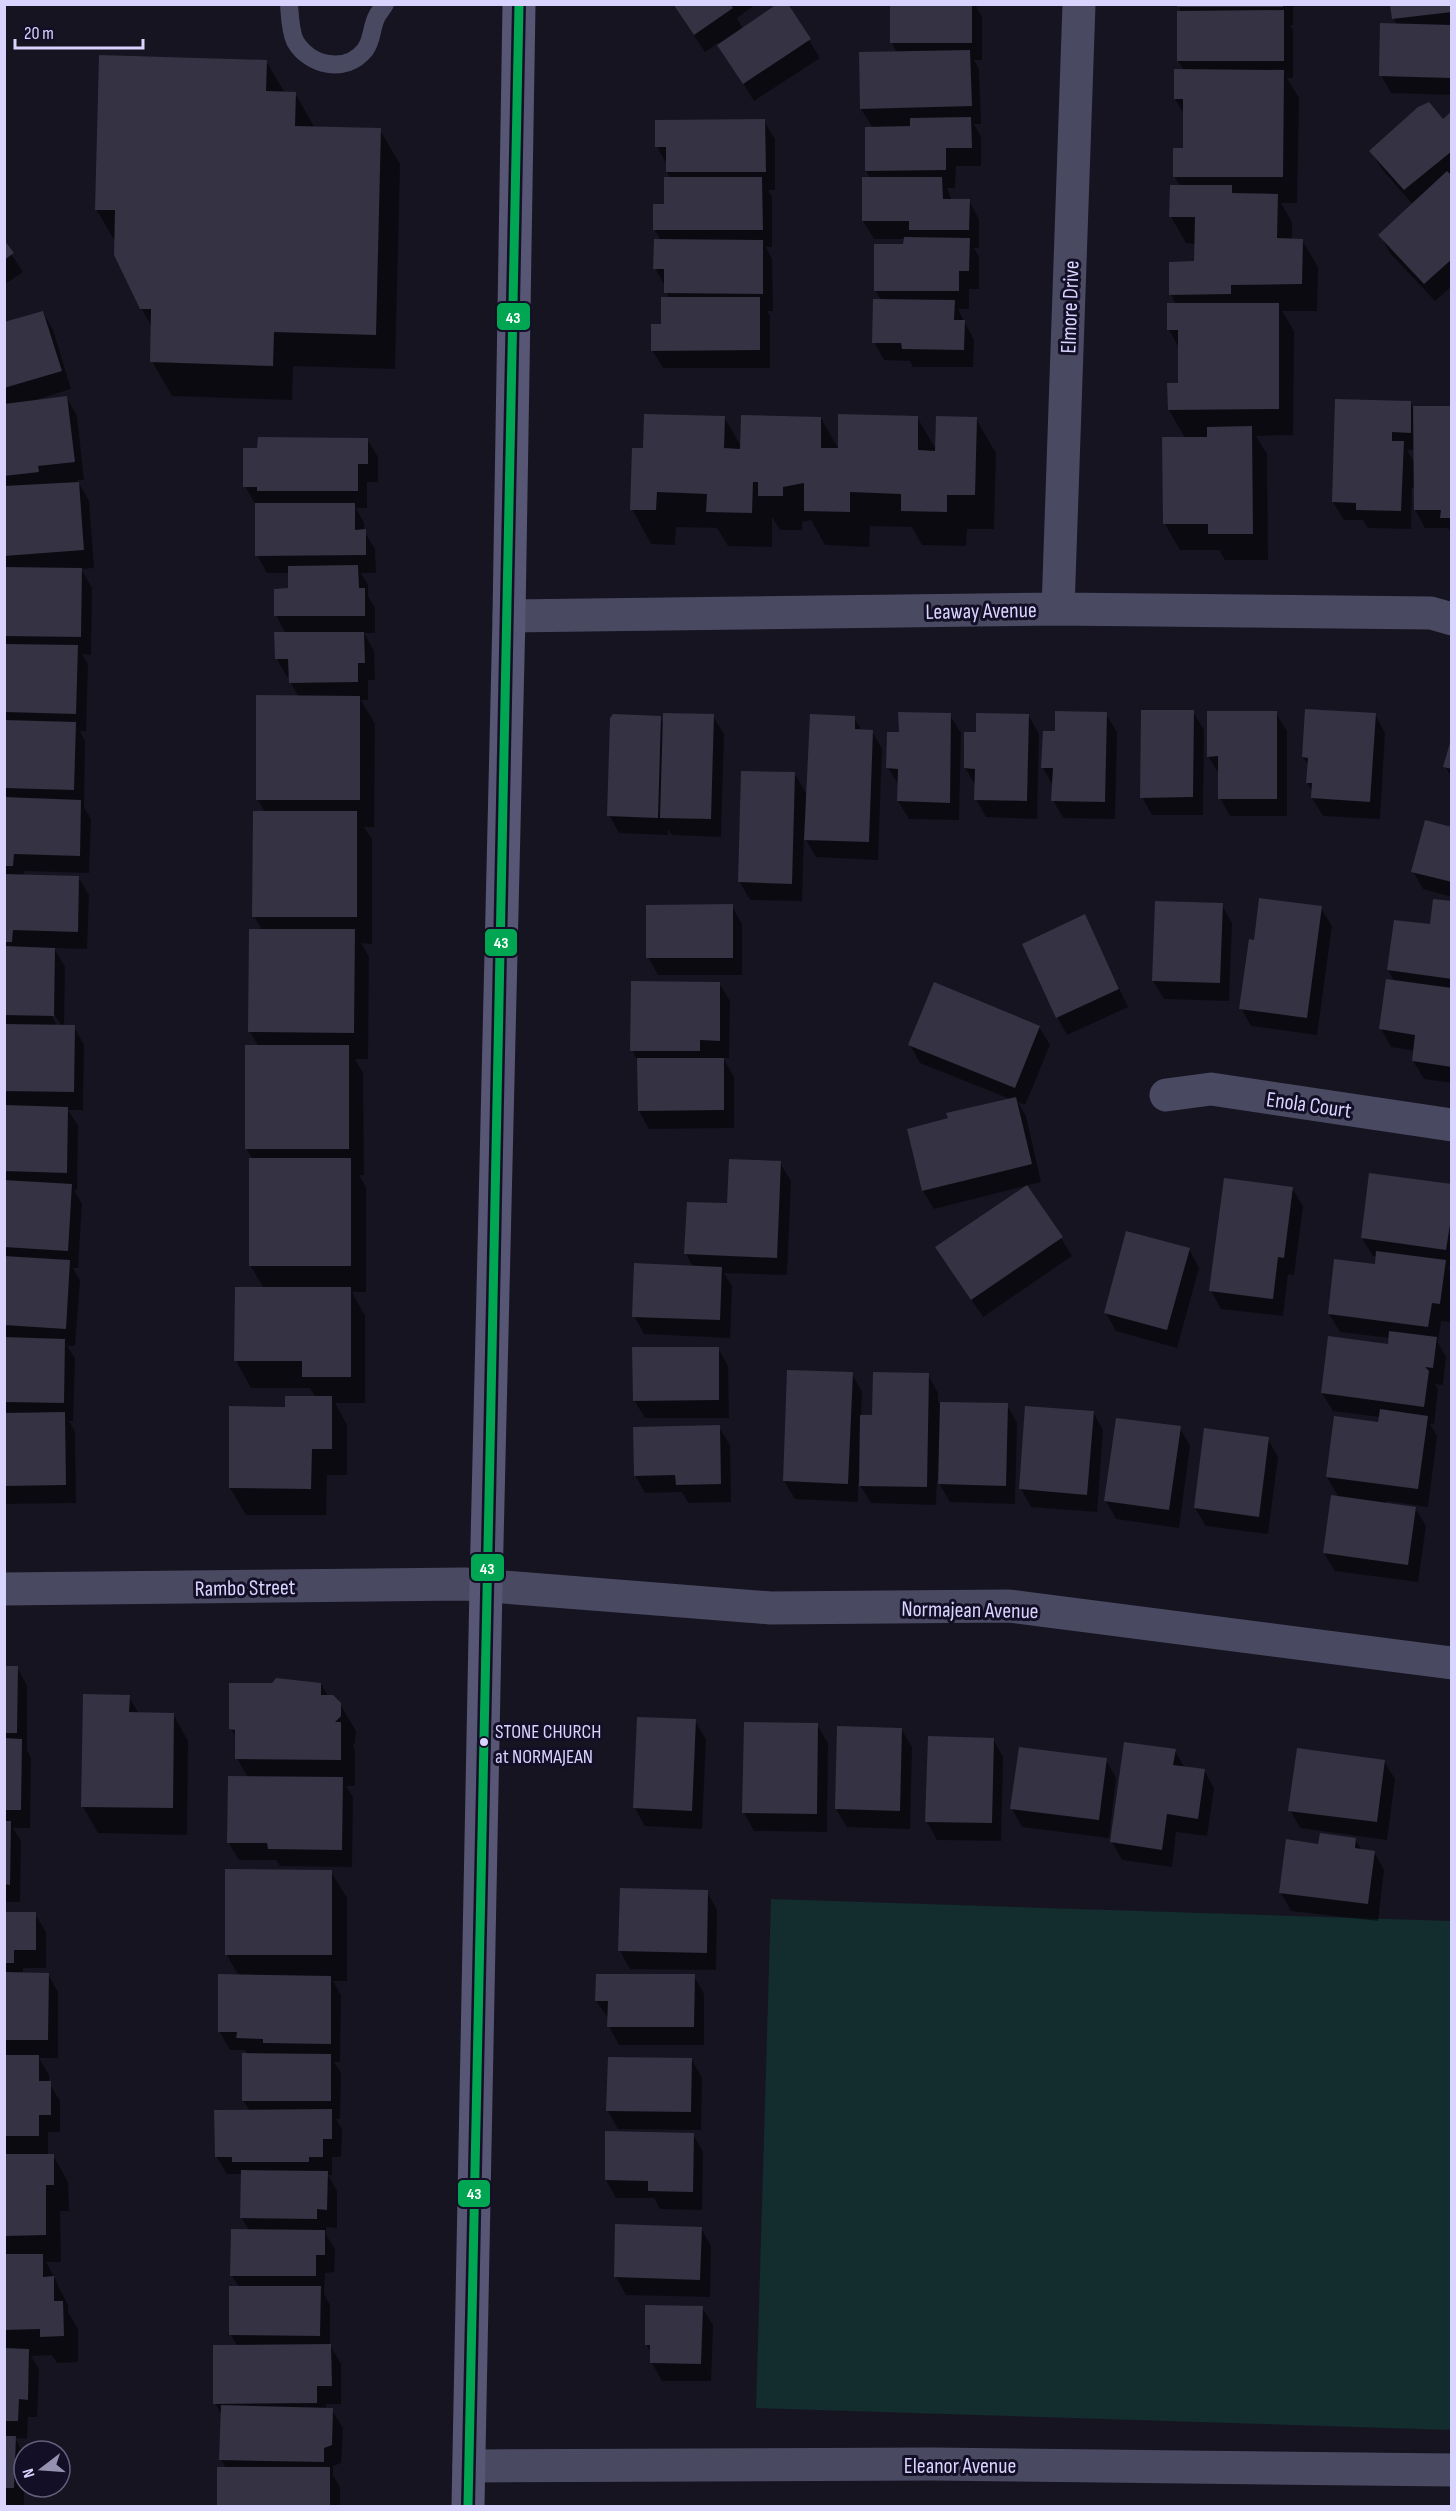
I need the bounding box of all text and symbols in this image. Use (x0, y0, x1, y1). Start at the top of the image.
scale bar (15, 12, 142, 50)
text: 20 m (24, 23, 54, 44)
street label: Elmore Drive (1055, 260, 1086, 354)
line badge: 43 (496, 302, 531, 331)
text: 43 (506, 309, 520, 328)
street label: Leaway Avenue (925, 597, 1037, 626)
line badge: 43 (484, 928, 518, 957)
text: 43 (494, 934, 508, 953)
street label: Enola Court (1264, 1086, 1353, 1125)
line badge: 43 (470, 1553, 505, 1582)
text: 43 (480, 1560, 494, 1579)
street label: Rambo Street (194, 1574, 296, 1603)
street label: Normajean Avenue (901, 1596, 1039, 1625)
place label: STONE CHURCH at NORMAJEAN (495, 1720, 601, 1769)
marker: STONE CHURCH at NORMAJEAN (478, 1736, 490, 1748)
line badge: 43 (457, 2179, 491, 2208)
text: 43 (467, 2185, 481, 2204)
north arrow (12, 2439, 72, 2499)
street label: Eleanor Avenue (904, 2453, 1016, 2480)
text: N (19, 2466, 39, 2480)

